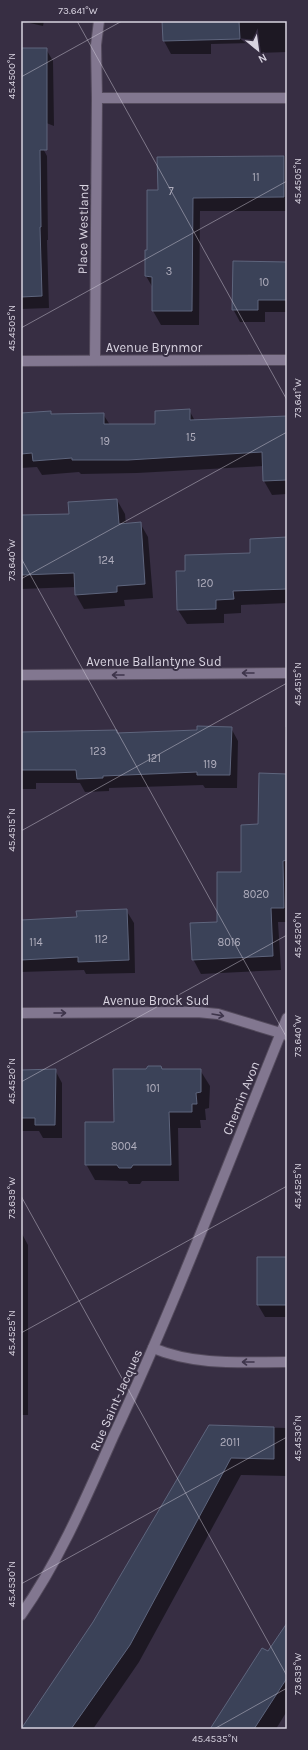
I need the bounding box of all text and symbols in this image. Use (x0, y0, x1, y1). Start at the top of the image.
text: 73.641°W (58, 5, 98, 17)
north arrow (238, 30, 278, 70)
text: N (256, 51, 269, 66)
text: 45.4500°N (6, 53, 18, 99)
text: 45.4505°N (292, 158, 304, 204)
house number: 11 (252, 171, 260, 184)
street label: Place Westland (75, 184, 91, 274)
house number: 7 (168, 185, 174, 198)
house number: 3 (166, 265, 172, 278)
house number: 10 (259, 276, 269, 289)
text: 45.4505°N (6, 305, 18, 351)
street label: Avenue Brynmor (106, 340, 203, 355)
text: 73.641°W (292, 378, 304, 418)
house number: 15 (186, 431, 196, 444)
house number: 19 (100, 435, 110, 448)
text: 73.640°W (6, 539, 18, 581)
house number: 124 (98, 554, 114, 567)
house number: 120 (197, 577, 213, 590)
street label: Avenue Ballantyne Sud (86, 654, 222, 669)
text: 45.4515°N (292, 662, 304, 706)
one-way arrow (242, 670, 255, 677)
one-way arrow (112, 671, 125, 679)
house number: 123 (90, 745, 106, 758)
house number: 121 (147, 752, 161, 765)
house number: 119 (203, 758, 217, 771)
text: 45.4515°N (6, 808, 18, 852)
house number: 8020 (243, 888, 269, 901)
text: 45.4520°N (292, 912, 304, 958)
house number: 112 (94, 933, 108, 946)
house number: 114 (29, 936, 43, 949)
house number: 8016 (217, 936, 241, 949)
street label: Avenue Brock Sud (103, 993, 209, 1008)
one-way arrow (53, 1009, 66, 1017)
one-way arrow (211, 1011, 224, 1019)
text: 73.640°W (292, 1015, 304, 1057)
text: 45.4520°N (6, 1058, 18, 1104)
street label: Chemin Avon (219, 1059, 263, 1137)
house number: 101 (146, 1082, 160, 1095)
house number: 8004 (111, 1140, 137, 1153)
text: 45.4525°N (292, 1163, 304, 1209)
text: 73.639°W (6, 1177, 18, 1219)
text: 45.4525°N (6, 1310, 18, 1356)
street label: Rue Saint-Jacques (87, 1347, 146, 1454)
one-way arrow (242, 1358, 255, 1366)
text: 45.4530°N (292, 1415, 304, 1461)
house number: 2011 (220, 1436, 240, 1449)
text: 45.4530°N (6, 1561, 18, 1607)
text: 73.639°W (292, 1653, 304, 1695)
text: 45.4535°N (192, 1733, 238, 1745)

